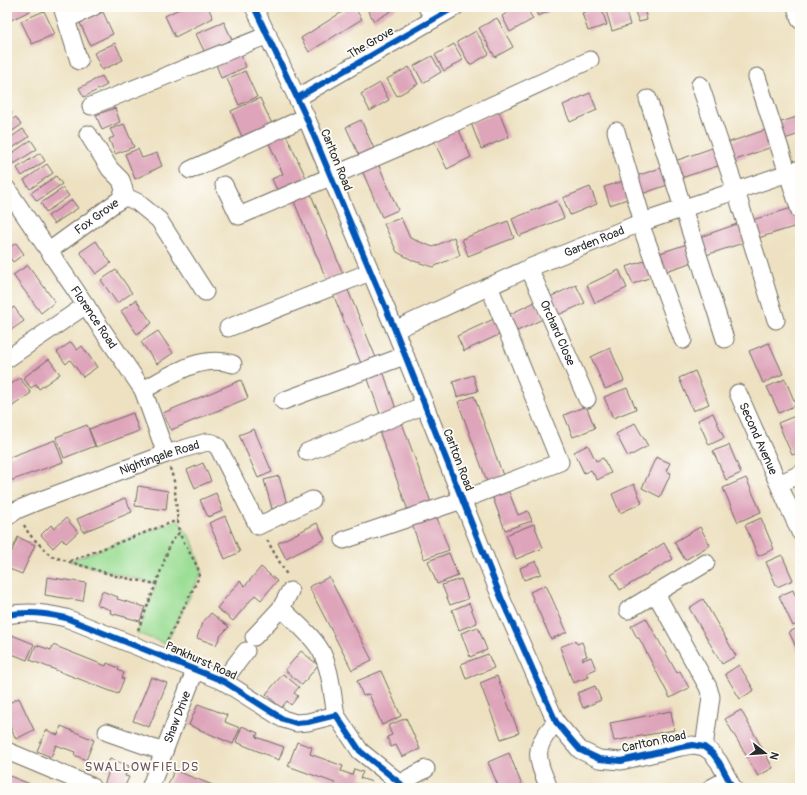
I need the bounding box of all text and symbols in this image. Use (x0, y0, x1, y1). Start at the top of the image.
street label: The Grove (345, 24, 397, 62)
street label: Carlton Road (317, 127, 355, 193)
street label: Fox Grove (72, 195, 122, 237)
street label: Garden Road (562, 223, 627, 260)
street label: Florence Road (67, 283, 120, 352)
street label: Orchard Close (537, 298, 579, 368)
street label: Second Avenue (736, 400, 781, 477)
street label: Carlton Road (439, 427, 477, 493)
street label: Nightingale Road (117, 437, 201, 478)
street label: Pankhurst Road (163, 639, 239, 684)
street label: Shaw Drive (160, 689, 194, 745)
street label: Carlton Road (620, 728, 688, 756)
north arrow (745, 733, 785, 773)
text: N (767, 750, 781, 762)
district label: SWALLOWFIELDS (85, 759, 199, 775)

